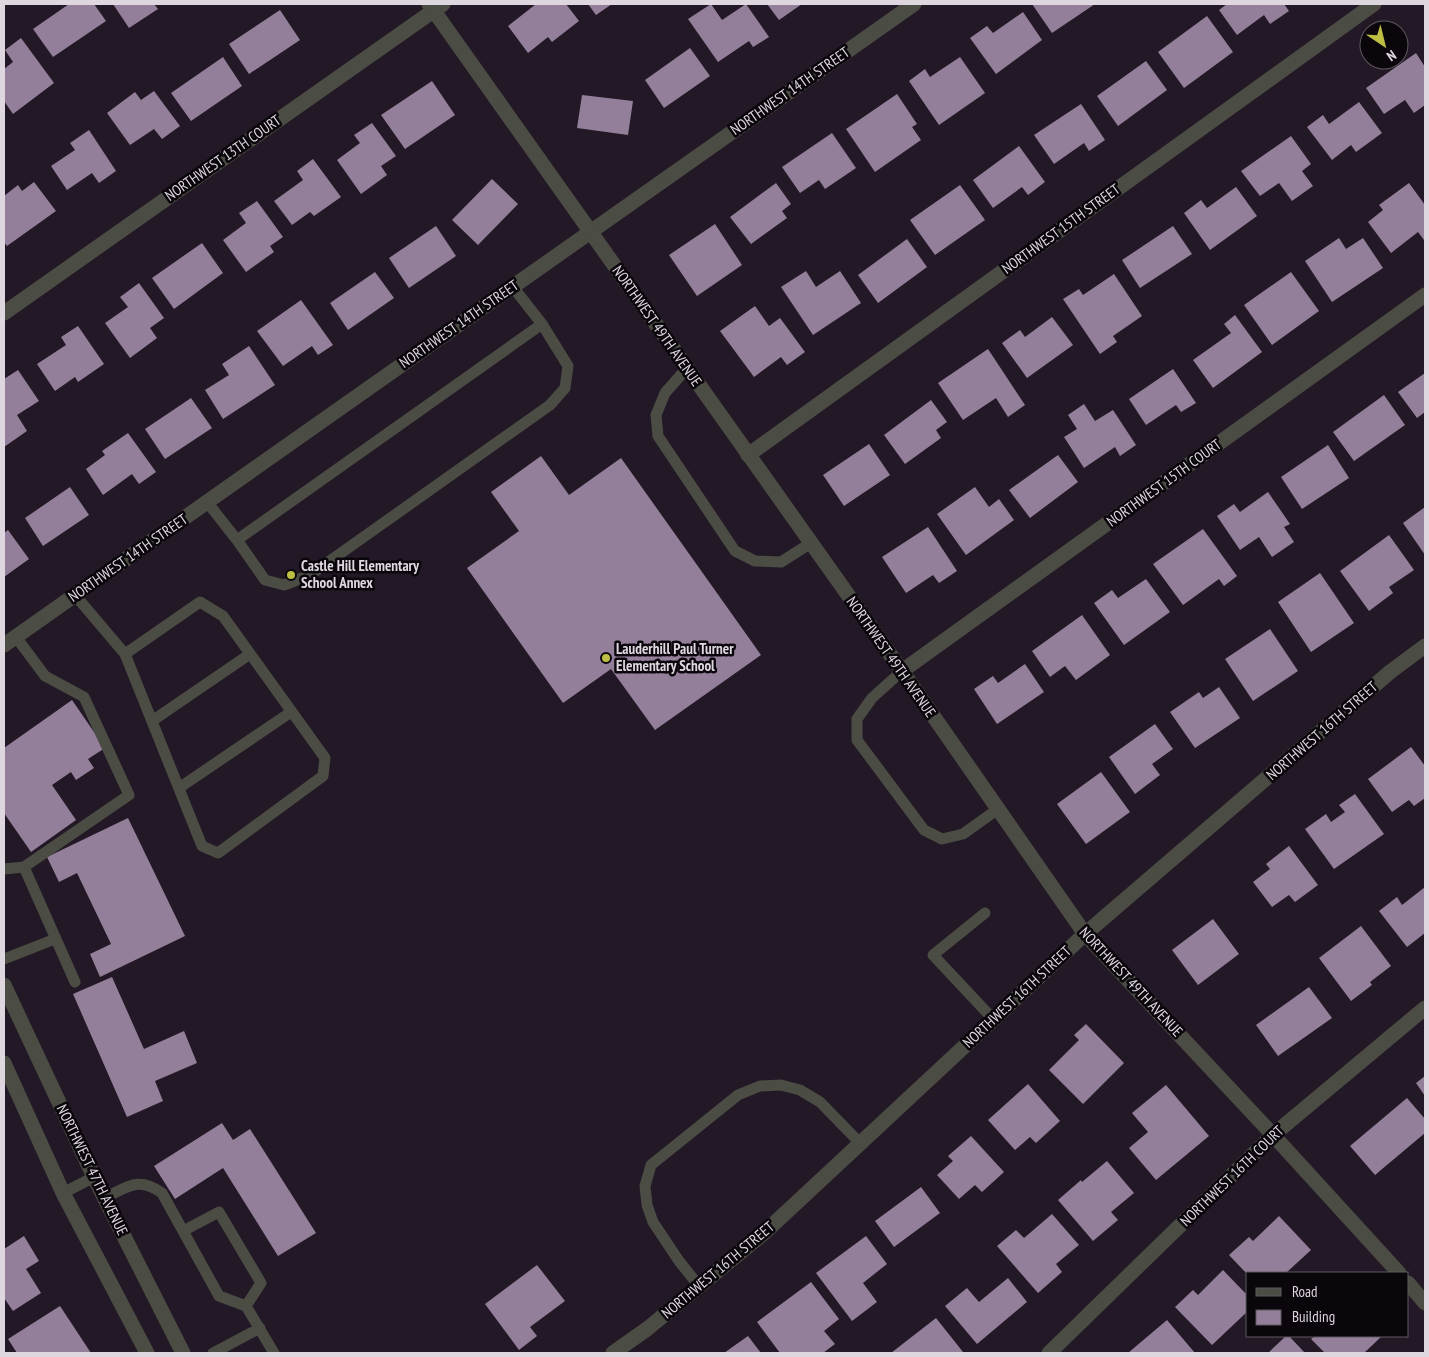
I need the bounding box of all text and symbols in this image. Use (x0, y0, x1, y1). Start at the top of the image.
north arrow (1359, 20, 1409, 70)
street label: NORTHWEST 14TH STREET (726, 42, 853, 139)
text: N (1383, 46, 1400, 65)
street label: NORTHWEST 13TH COURT (161, 110, 285, 205)
street label: NORTHWEST 15TH STREET (998, 179, 1124, 278)
street label: NORTHWEST 49TH AVENUE (609, 262, 706, 390)
street label: NORTHWEST 14TH STREET (395, 275, 522, 372)
street label: NORTHWEST 15TH COURT (1103, 434, 1225, 531)
street label: NORTHWEST 14TH STREET (64, 509, 191, 606)
place label: Castle Hill Elementary School Annex (301, 556, 420, 592)
marker: Castle Hill Elementary School Annex (285, 569, 297, 581)
street label: NORTHWEST 49TH AVENUE (843, 593, 940, 721)
place label: Lauderhill Paul Turner Elementary School (616, 639, 734, 675)
marker: Lauderhill Paul Turner Elementary School (600, 652, 612, 664)
street label: NORTHWEST 16TH STREET (1262, 677, 1381, 784)
street label: NORTHWEST 49TH AVENUE (1076, 923, 1187, 1040)
street label: NORTHWEST 16TH STREET (959, 941, 1075, 1052)
street label: NORTHWEST 47TH AVENUE (53, 1101, 132, 1238)
street label: NORTHWEST 16TH COURT (1176, 1121, 1288, 1230)
street label: NORTHWEST 16TH STREET (657, 1217, 778, 1322)
legend (1246, 1272, 1409, 1337)
text: Road (1292, 1282, 1318, 1301)
text: Building (1292, 1307, 1335, 1326)

